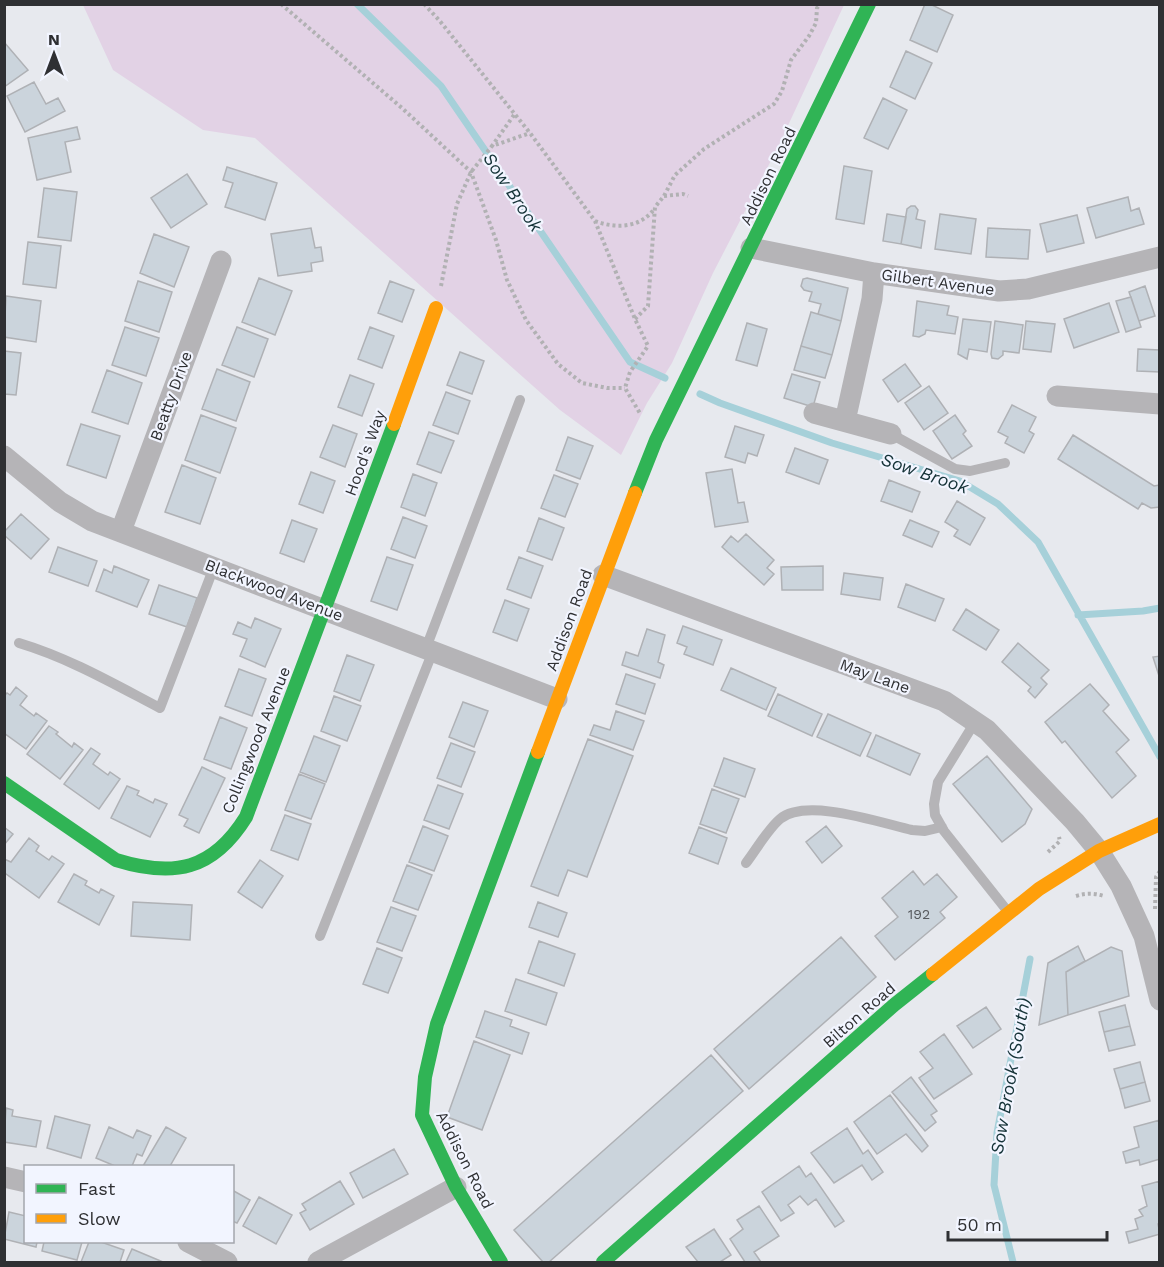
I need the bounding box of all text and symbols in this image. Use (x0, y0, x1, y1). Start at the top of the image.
north arrow (24, 24, 84, 84)
text: N (48, 30, 60, 49)
street label: Addison Road (736, 124, 800, 228)
water label: Sow Brook (479, 148, 548, 237)
street label: Gilbert Avenue (880, 265, 996, 299)
street label: Beatty Drive (146, 349, 196, 443)
street label: Hood's Way (341, 407, 389, 498)
water label: Sow Brook (879, 448, 973, 498)
street label: Blackwood Avenue (202, 555, 346, 625)
street label: Addison Road (542, 566, 596, 674)
street label: May Lane (837, 655, 913, 697)
street label: Collingwood Avenue (218, 664, 294, 816)
house number: 192 (908, 906, 930, 922)
street label: Bilton Road (819, 978, 899, 1052)
water label: Sow Brook (South) (986, 996, 1034, 1156)
street label: Addison Road (432, 1108, 498, 1212)
legend (24, 1165, 234, 1243)
text: Fast (78, 1178, 116, 1199)
scale bar (948, 1204, 1107, 1242)
text: Slow (78, 1208, 121, 1229)
text: 50 m (957, 1214, 1002, 1235)

